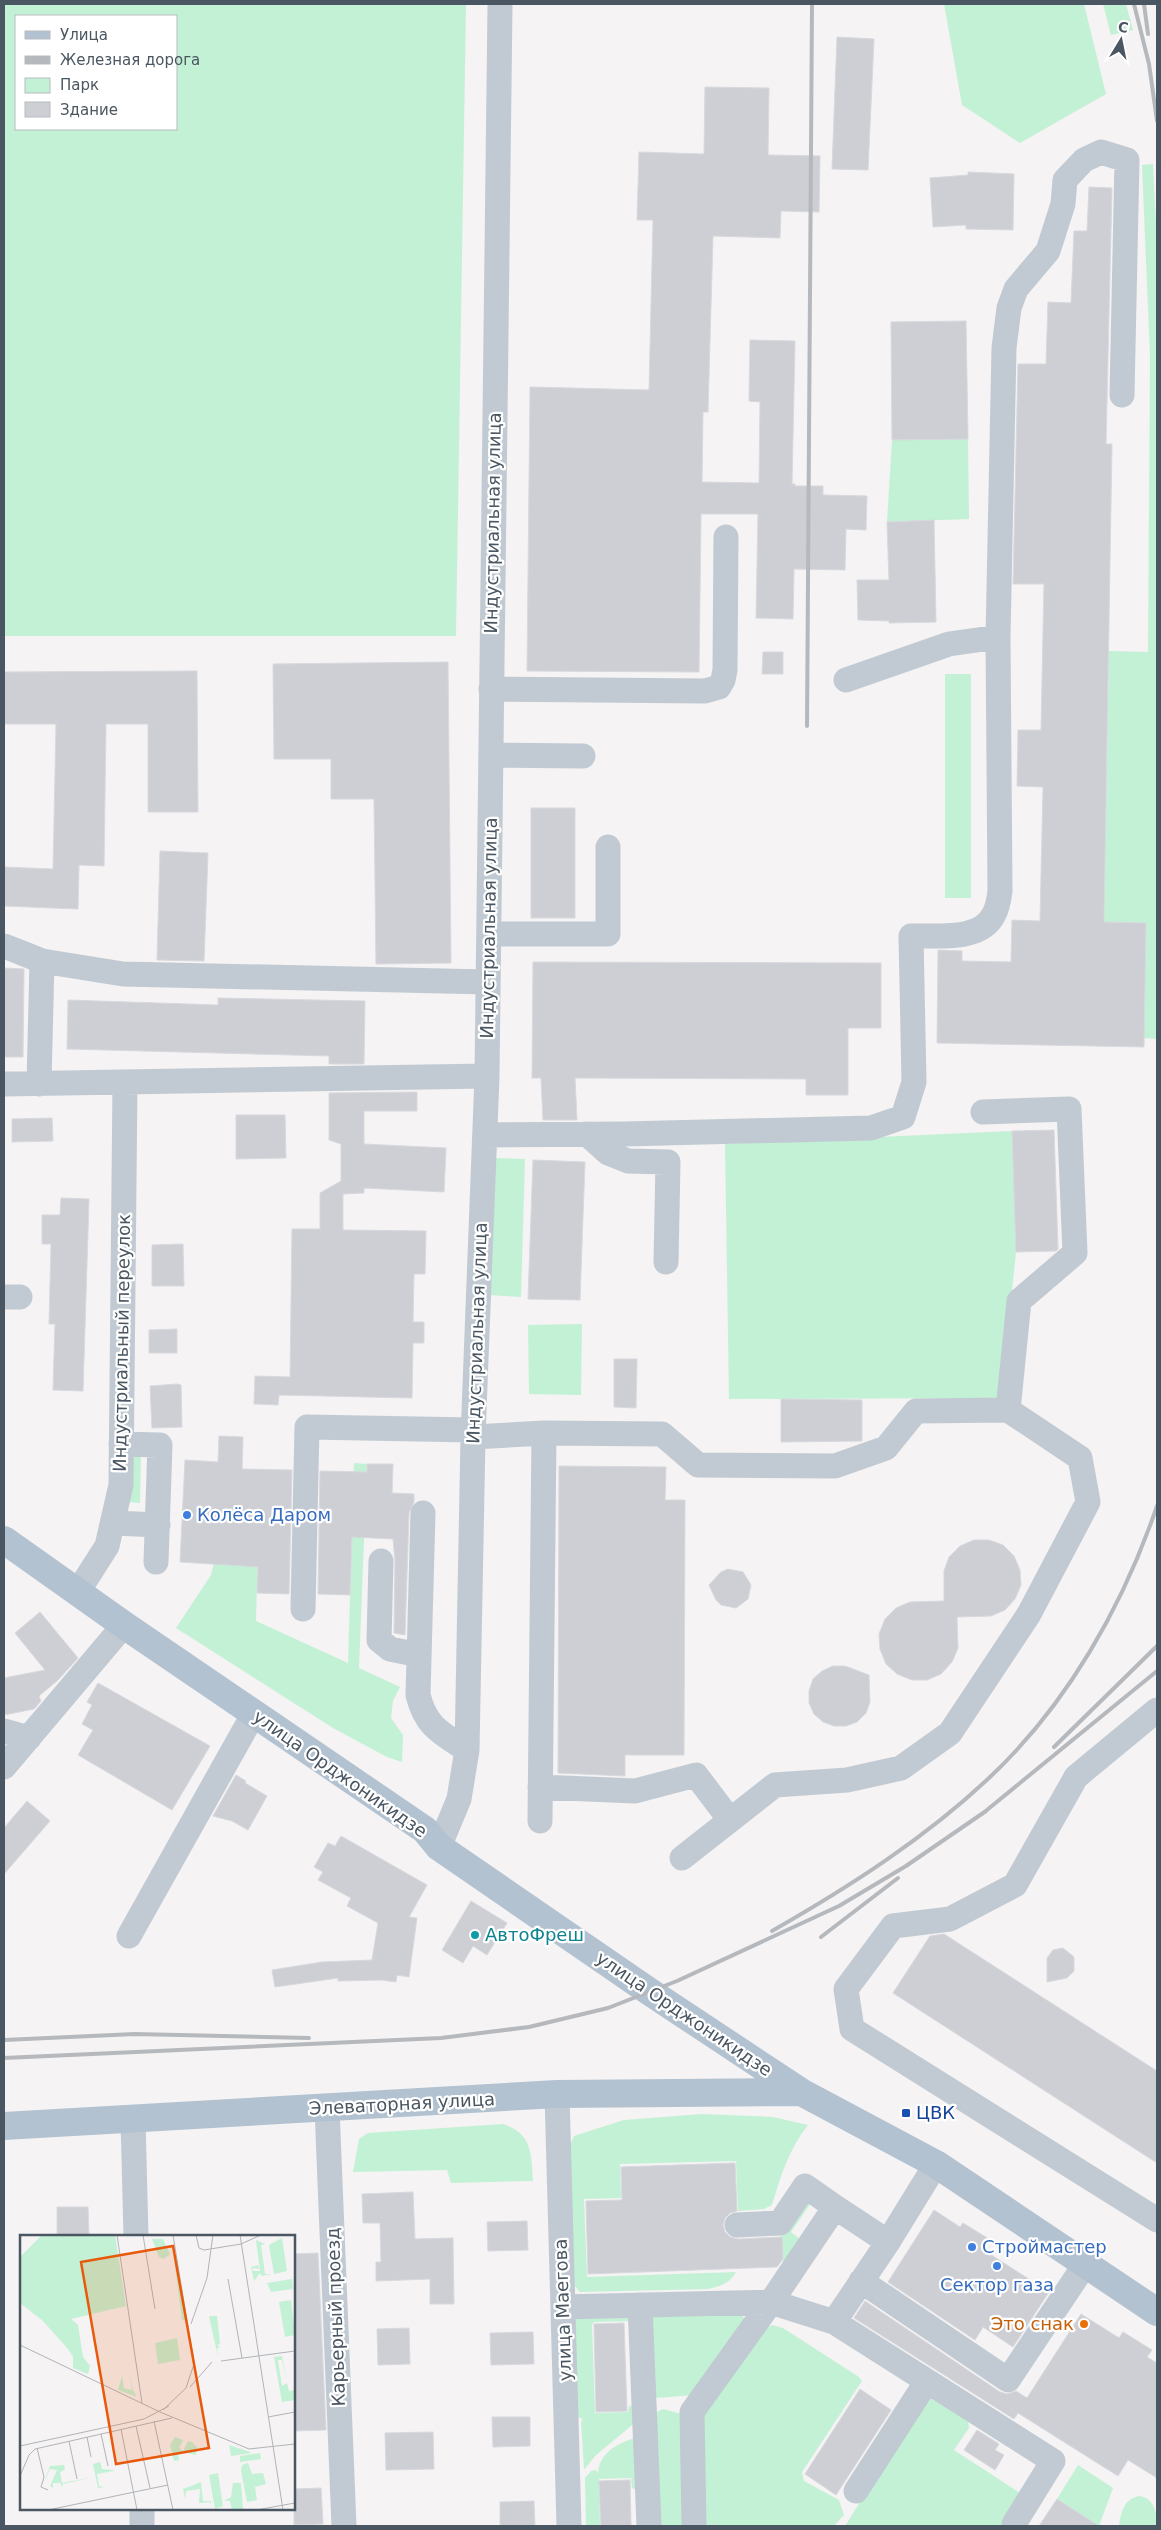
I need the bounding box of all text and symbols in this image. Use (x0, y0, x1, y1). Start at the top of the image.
legend (15, 15, 178, 130)
north arrow (1096, 15, 1146, 65)
text: С (1117, 18, 1130, 36)
text: Улица (60, 26, 108, 44)
text: Железная дорога (60, 51, 200, 69)
text: Парк (60, 76, 99, 94)
text: Здание (60, 101, 118, 119)
street label: Индустриальная улица (480, 412, 505, 634)
street label: Индустриальная улица (476, 817, 501, 1039)
street label: Индустриальный переулок (109, 1214, 134, 1472)
street label: Индустриальная улица (462, 1222, 491, 1444)
place label: Колёса Даром (197, 1504, 331, 1525)
marker: Колёса Даром (181, 1509, 193, 1521)
street label: улица Орджоникидзе (249, 1706, 431, 1842)
place label: АвтоФреш (485, 1924, 584, 1945)
marker: АвтоФреш (469, 1929, 481, 1941)
street label: улица Орджоникидзе (592, 1947, 776, 2080)
street label: Элеваторная улица (308, 2088, 495, 2119)
place label: ЦВК (916, 2102, 955, 2123)
marker: ЦВК (900, 2107, 912, 2119)
street label: Карьерный проезд (322, 2227, 349, 2407)
inset map (20, 2235, 295, 2510)
place label: Строймастер (982, 2236, 1107, 2257)
street label: улица Маегова (550, 2238, 575, 2382)
marker: Строймастер (966, 2241, 978, 2253)
marker: Сектор газа (991, 2260, 1003, 2272)
place label: Сектор газа (940, 2274, 1054, 2295)
place label: Это снак (991, 2313, 1074, 2334)
marker: Это снак (1078, 2318, 1090, 2330)

